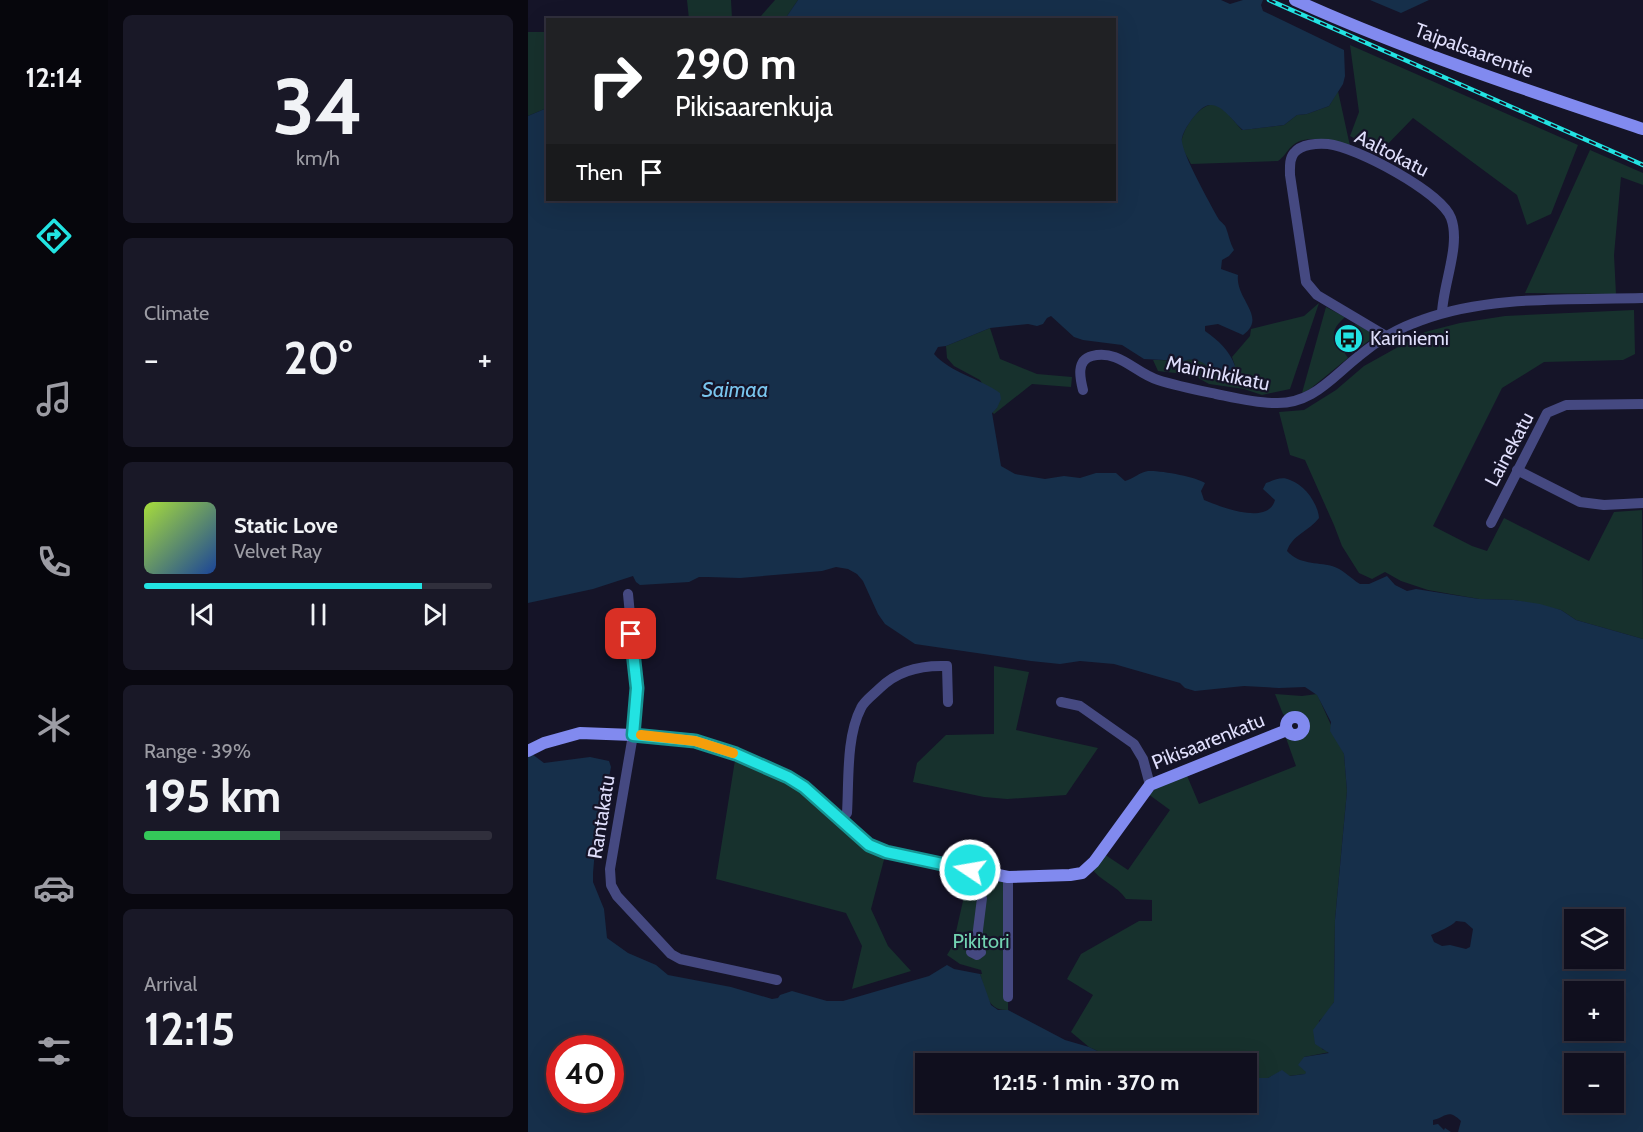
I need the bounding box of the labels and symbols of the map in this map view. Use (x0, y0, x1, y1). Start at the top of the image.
street label: Taipalsaarentie (1411, 17, 1537, 83)
street label: Aaltokatu (1351, 124, 1433, 182)
bus stop icon: Kariniemi (1333, 322, 1365, 354)
place label: Kariniemi (1370, 326, 1449, 350)
street label: Maininkikatu (1164, 350, 1272, 396)
water label: Saimaa (702, 377, 768, 402)
street label: Lainekatu (1479, 408, 1539, 490)
pin (605, 608, 656, 659)
street label: Pikisaarenkatu (1148, 708, 1268, 774)
street label: Rantakatu (583, 773, 619, 861)
position arrow (938, 838, 1002, 902)
park label: Pikitori (953, 929, 1009, 953)
speed limit sign: 40 (546, 1035, 624, 1113)

